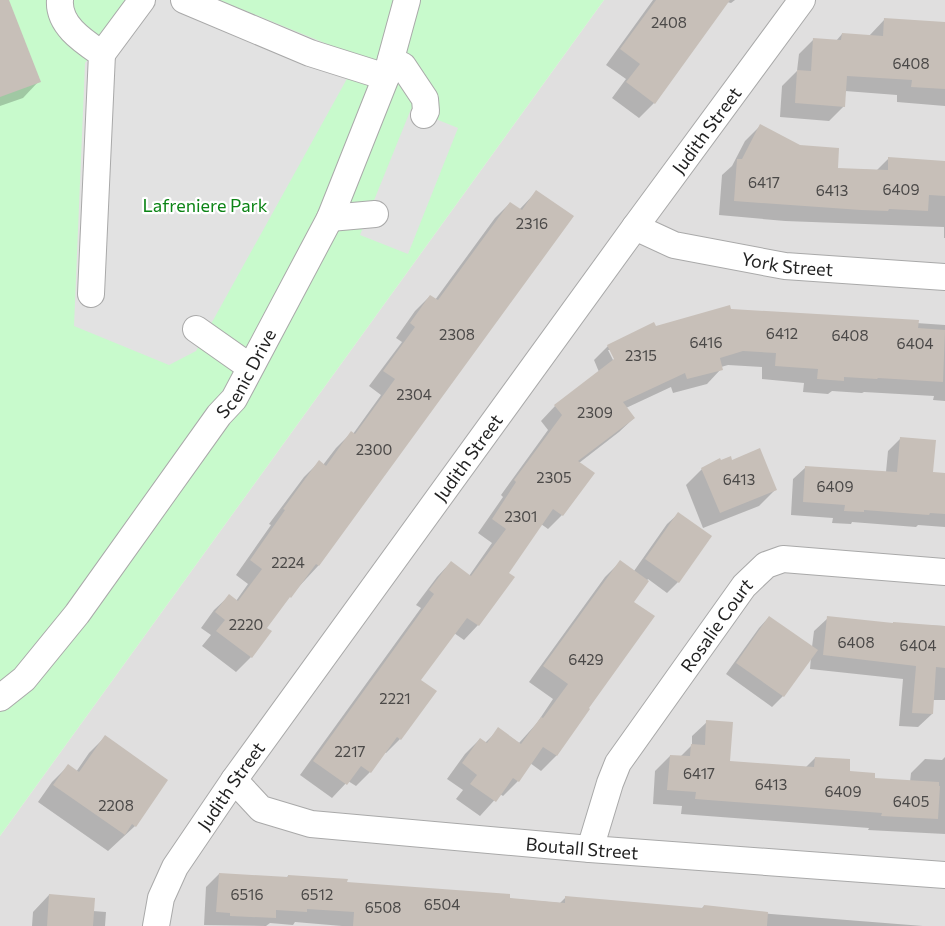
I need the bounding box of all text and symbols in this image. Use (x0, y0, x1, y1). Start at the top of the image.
house number: 2408 (651, 13, 687, 31)
house number: 6408 (893, 54, 930, 72)
street label: Judith Street (667, 82, 746, 178)
house number: 6417 (748, 173, 780, 191)
house number: 6409 (883, 180, 920, 198)
house number: 6413 (816, 181, 848, 199)
park label: Lafreniere Park (142, 194, 268, 216)
house number: 2316 (516, 214, 548, 232)
street label: York Street (740, 247, 834, 280)
house number: 6412 (766, 324, 798, 342)
street label: Scenic Drive (211, 325, 280, 422)
house number: 2308 (439, 325, 475, 343)
house number: 6408 (832, 326, 869, 344)
house number: 6416 (689, 333, 723, 351)
house number: 6404 (897, 334, 933, 352)
house number: 2315 (625, 346, 657, 364)
house number: 2304 (396, 385, 432, 403)
house number: 2309 (577, 403, 613, 421)
street label: Judith Street (429, 410, 507, 505)
house number: 2300 (356, 440, 392, 458)
house number: 2305 (536, 468, 572, 486)
house number: 6413 (723, 470, 755, 488)
house number: 6409 (817, 477, 854, 495)
house number: 2301 (504, 507, 538, 525)
house number: 2224 (271, 553, 305, 571)
street label: Rosalie Court (676, 573, 757, 676)
house number: 2220 (229, 615, 263, 633)
house number: 6408 (838, 633, 875, 651)
house number: 6404 (900, 636, 936, 654)
house number: 6429 (568, 650, 604, 668)
house number: 2221 (379, 689, 411, 707)
street label: Judith Street (192, 737, 269, 834)
house number: 2217 (335, 742, 366, 760)
house number: 6417 (683, 764, 715, 782)
house number: 6413 (755, 775, 787, 793)
house number: 6409 (825, 782, 862, 800)
house number: 6405 (893, 792, 929, 810)
house number: 2208 (98, 796, 134, 814)
street label: Boutall Street (525, 832, 639, 864)
house number: 6516 (230, 885, 264, 903)
house number: 6512 (301, 885, 333, 903)
house number: 6504 (424, 895, 460, 913)
house number: 6508 (365, 898, 401, 916)

